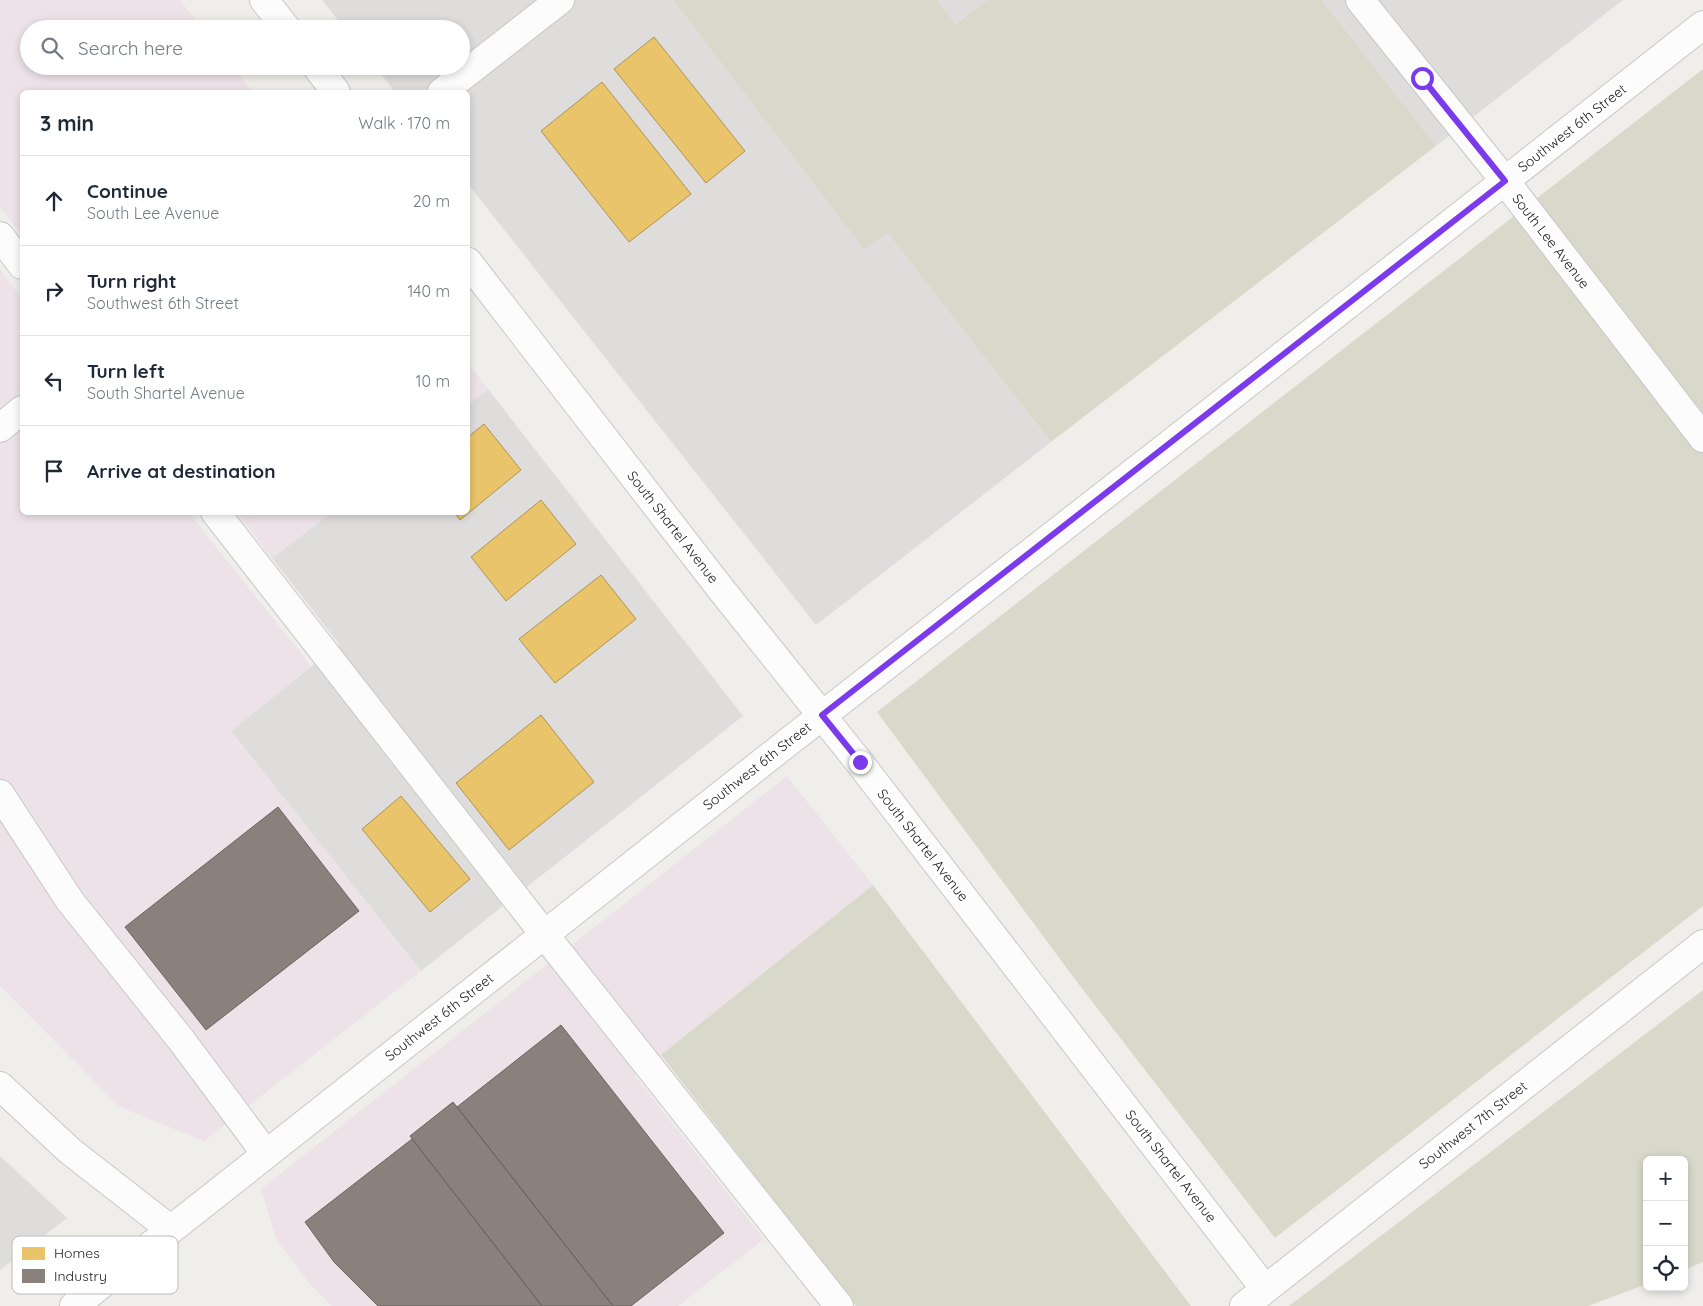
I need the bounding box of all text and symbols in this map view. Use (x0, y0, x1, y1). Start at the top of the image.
search box (20, 20, 470, 75)
icon: search (38, 34, 66, 62)
text: Search here (78, 36, 183, 60)
route start (1411, 67, 1434, 90)
street label: Southwest 6th Street (1514, 80, 1630, 176)
text: 3 min (40, 110, 94, 136)
text: Walk · 170 m (358, 113, 450, 133)
text: Continue (87, 179, 168, 203)
icon: ahead (40, 187, 68, 215)
street label: South Lee Avenue (1508, 190, 1594, 292)
text: 20 m (413, 191, 450, 211)
text: South Lee Avenue (87, 203, 219, 223)
text: Turn right (87, 269, 176, 293)
icon: right (40, 277, 68, 305)
text: 140 m (407, 281, 450, 301)
text: Southwest 6th Street (87, 293, 239, 313)
text: Turn left (87, 359, 165, 383)
icon: left (40, 367, 68, 395)
text: 10 m (416, 371, 450, 391)
text: South Shartel Avenue (87, 383, 245, 403)
icon: arrive (40, 457, 68, 485)
text: Arrive at destination (87, 459, 276, 483)
street label: South Shartel Avenue (623, 467, 723, 587)
street label: Southwest 6th Street (699, 718, 815, 814)
route end (849, 751, 872, 774)
street label: South Shartel Avenue (873, 785, 973, 905)
street label: Southwest 6th Street (381, 969, 497, 1065)
street label: Southwest 7th Street (1415, 1077, 1531, 1173)
street label: South Shartel Avenue (1121, 1106, 1221, 1226)
map controls (1643, 1156, 1688, 1291)
button: + (1643, 1156, 1688, 1201)
button: − (1643, 1201, 1688, 1246)
legend (12, 1236, 178, 1294)
text: Homes (54, 1244, 100, 1262)
button: locate (1643, 1246, 1688, 1291)
text: Industry (54, 1267, 107, 1285)

